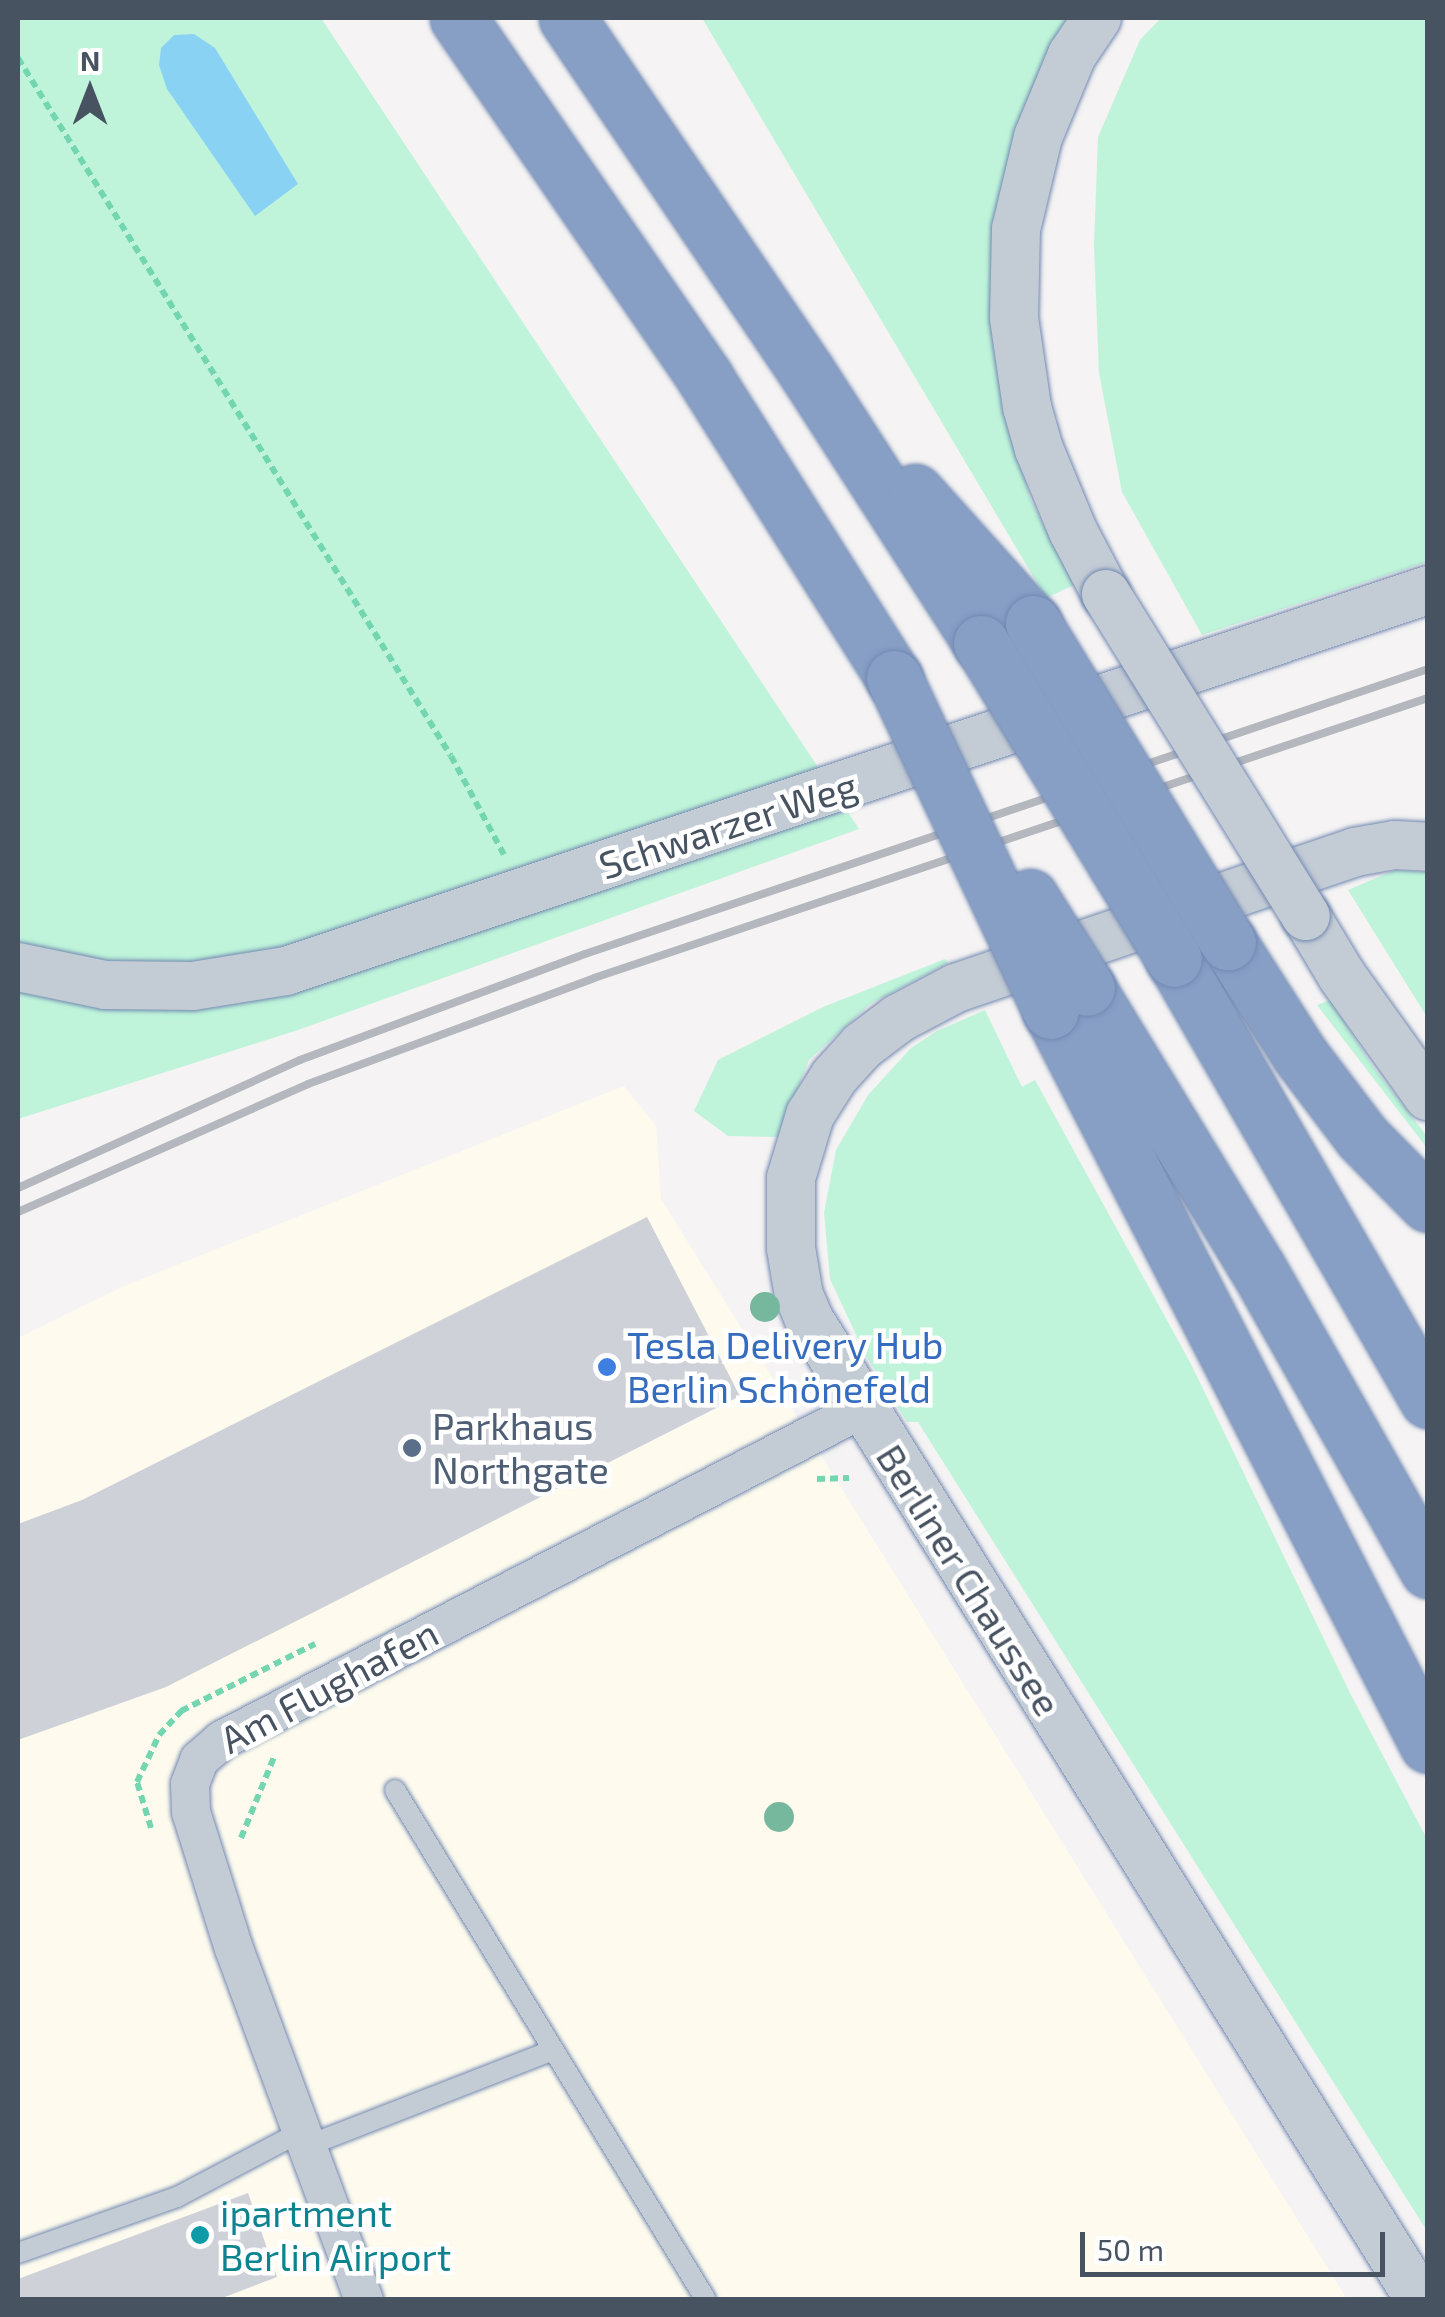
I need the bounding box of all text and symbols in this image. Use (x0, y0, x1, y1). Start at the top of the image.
north arrow (40, 40, 140, 140)
text: N (80, 43, 100, 77)
street label: Schwarzer Weg (593, 762, 863, 888)
place label: Tesla Delivery Hub Berlin Schönefeld (627, 1322, 944, 1412)
marker: Tesla Delivery Hub Berlin Schönefeld (596, 1356, 618, 1378)
place label: Parkhaus Northgate (432, 1403, 609, 1492)
street label: Berliner Chaussee (867, 1436, 1071, 1724)
marker: Parkhaus Northgate (401, 1437, 423, 1459)
street label: Am Flughafen (213, 1610, 445, 1762)
place label: ipartment Berlin Airport (220, 2190, 452, 2280)
scale bar (1085, 2212, 1390, 2274)
marker: ipartment Berlin Airport (189, 2224, 211, 2246)
text: 50 m (1097, 2231, 1164, 2267)

